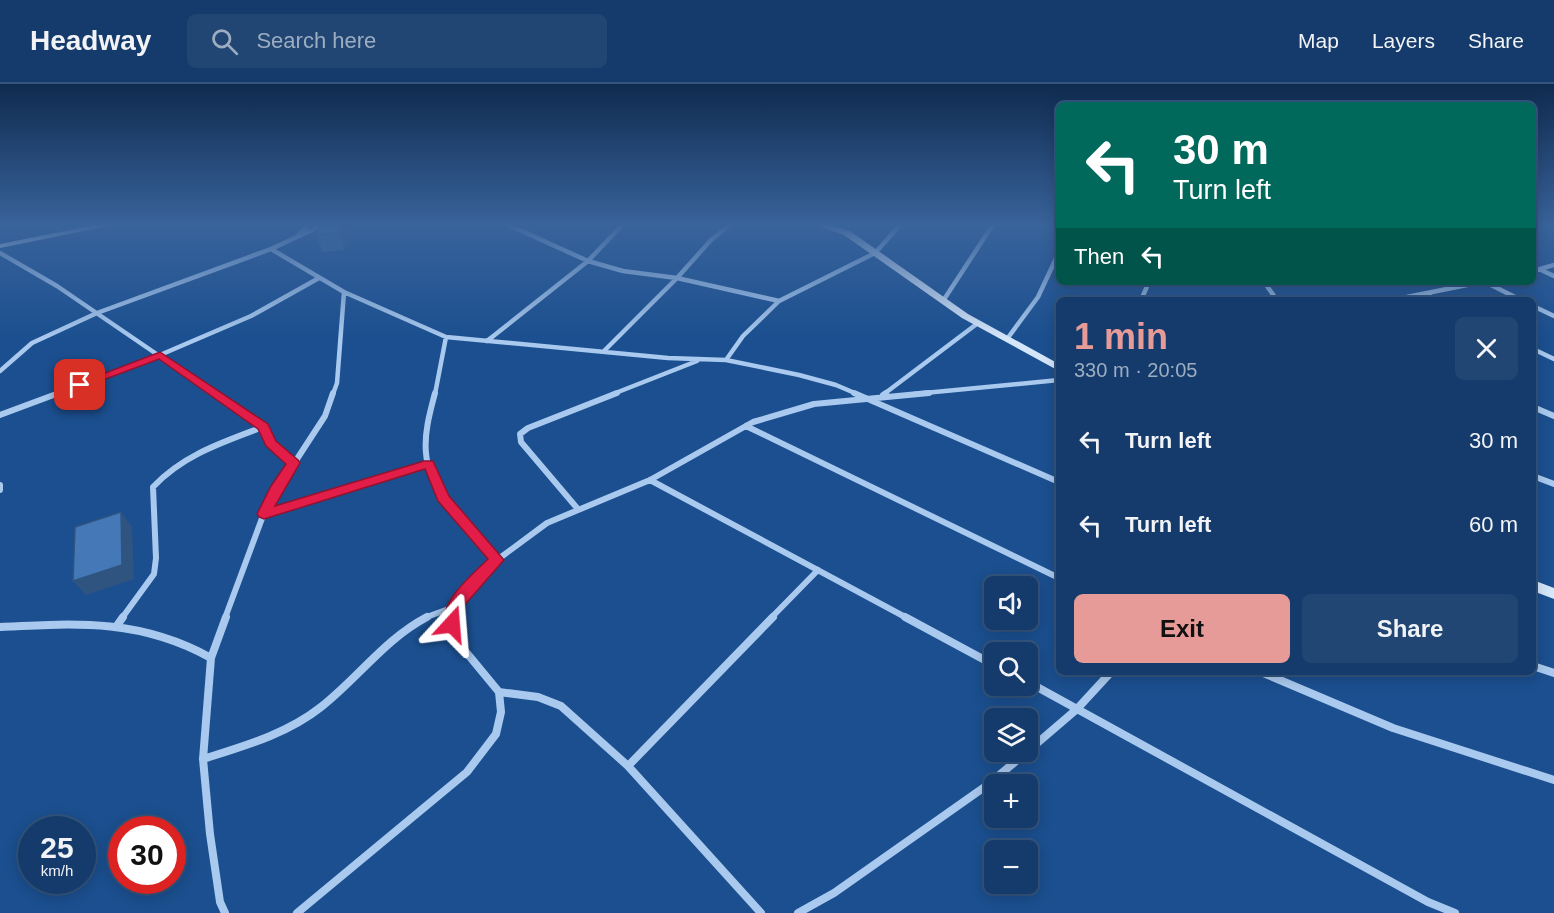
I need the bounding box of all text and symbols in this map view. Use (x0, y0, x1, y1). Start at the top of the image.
search box (187, 14, 607, 68)
text: Headway (30, 25, 151, 56)
icon: search (208, 25, 241, 58)
text: Search here (256, 28, 376, 53)
text: Map (1298, 29, 1339, 52)
text: Layers (1372, 29, 1435, 52)
text: Share (1468, 29, 1524, 52)
icon: left (1074, 126, 1152, 204)
text: 30 m (1173, 126, 1269, 173)
text: Turn left (1173, 175, 1271, 205)
icon: left (1136, 240, 1169, 273)
text: Then (1074, 244, 1124, 269)
text: 1 min (1074, 316, 1168, 357)
button: close (1455, 317, 1518, 380)
pin (54, 359, 105, 410)
text: 330 m · 20:05 (1074, 359, 1197, 381)
icon: arrive (63, 368, 96, 401)
icon: left (1074, 425, 1107, 458)
text: Turn left (1125, 428, 1211, 453)
text: 30 m (1469, 428, 1518, 453)
icon: left (1074, 509, 1107, 542)
text: Turn left (1125, 512, 1211, 537)
text: 60 m (1469, 512, 1518, 537)
map controls (984, 576, 1038, 894)
button: sound (984, 576, 1038, 630)
position arrow (420, 592, 484, 656)
button: Exit (1074, 594, 1290, 663)
button: Share (1302, 594, 1518, 663)
button: search (984, 642, 1038, 696)
button: layers (984, 708, 1038, 762)
button: + (984, 774, 1038, 828)
speed limit sign: 30 (108, 816, 186, 894)
text: 25 (40, 831, 74, 864)
button: − (984, 840, 1038, 894)
text: km/h (41, 862, 73, 879)

